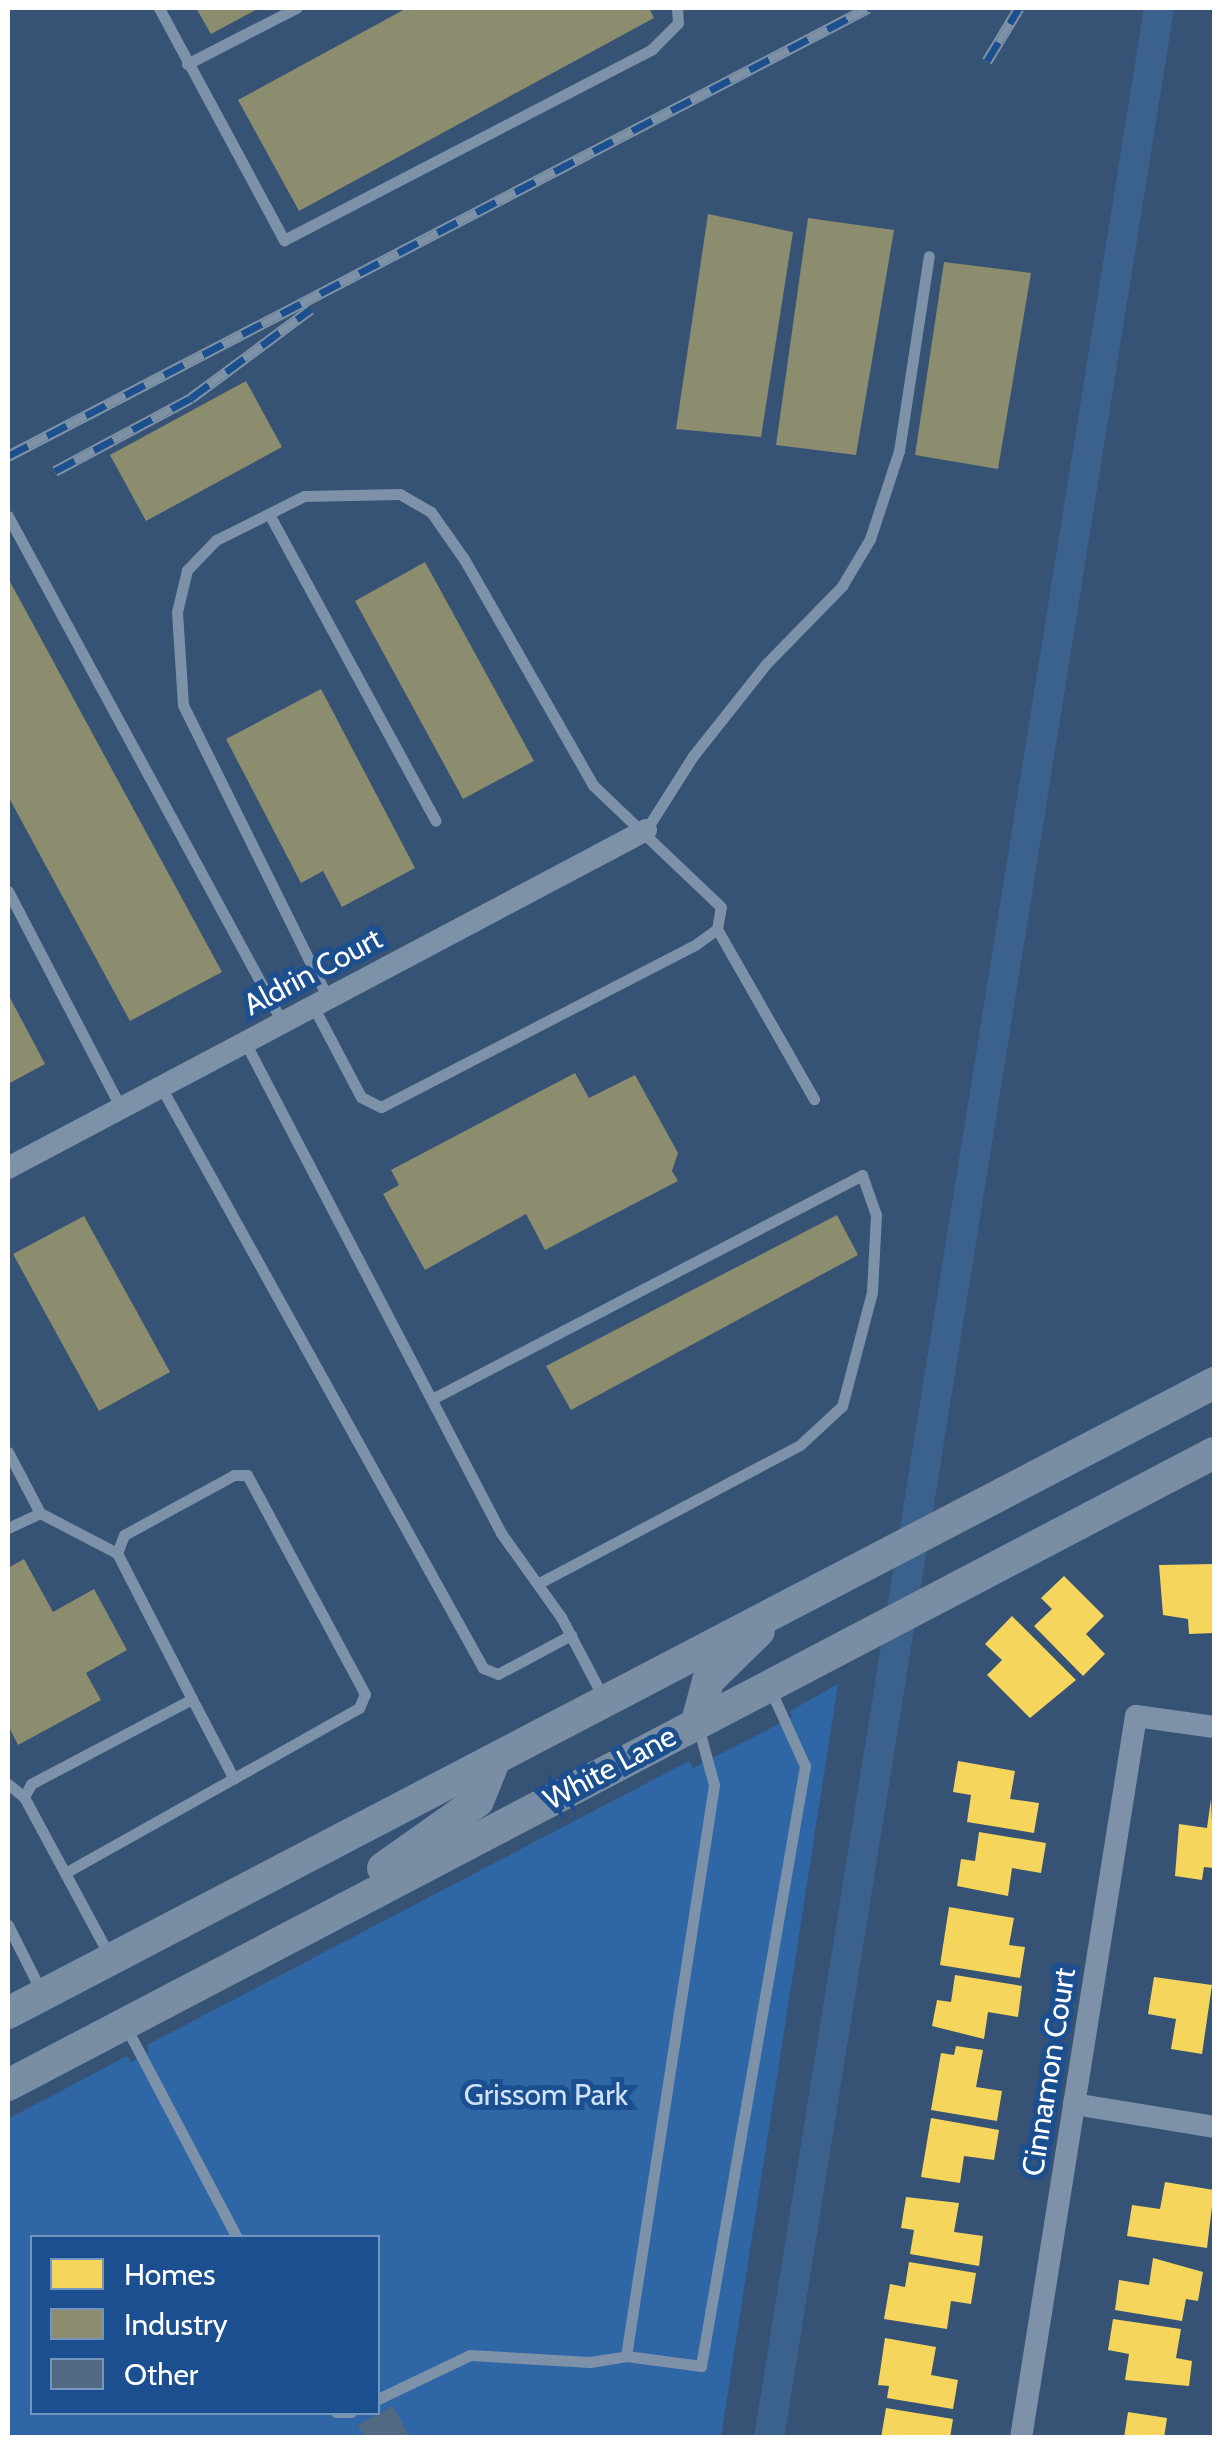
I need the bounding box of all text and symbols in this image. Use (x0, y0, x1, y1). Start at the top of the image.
street label: Aldrin Court (238, 921, 388, 1023)
street label: White Lane (538, 1718, 682, 1818)
street label: Cinnamon Court (1015, 1966, 1083, 2178)
park label: Grissom Park (464, 2077, 628, 2113)
legend (30, 2235, 380, 2415)
text: Homes (124, 2256, 215, 2293)
text: Industry (124, 2306, 228, 2343)
text: Other (124, 2356, 198, 2393)

